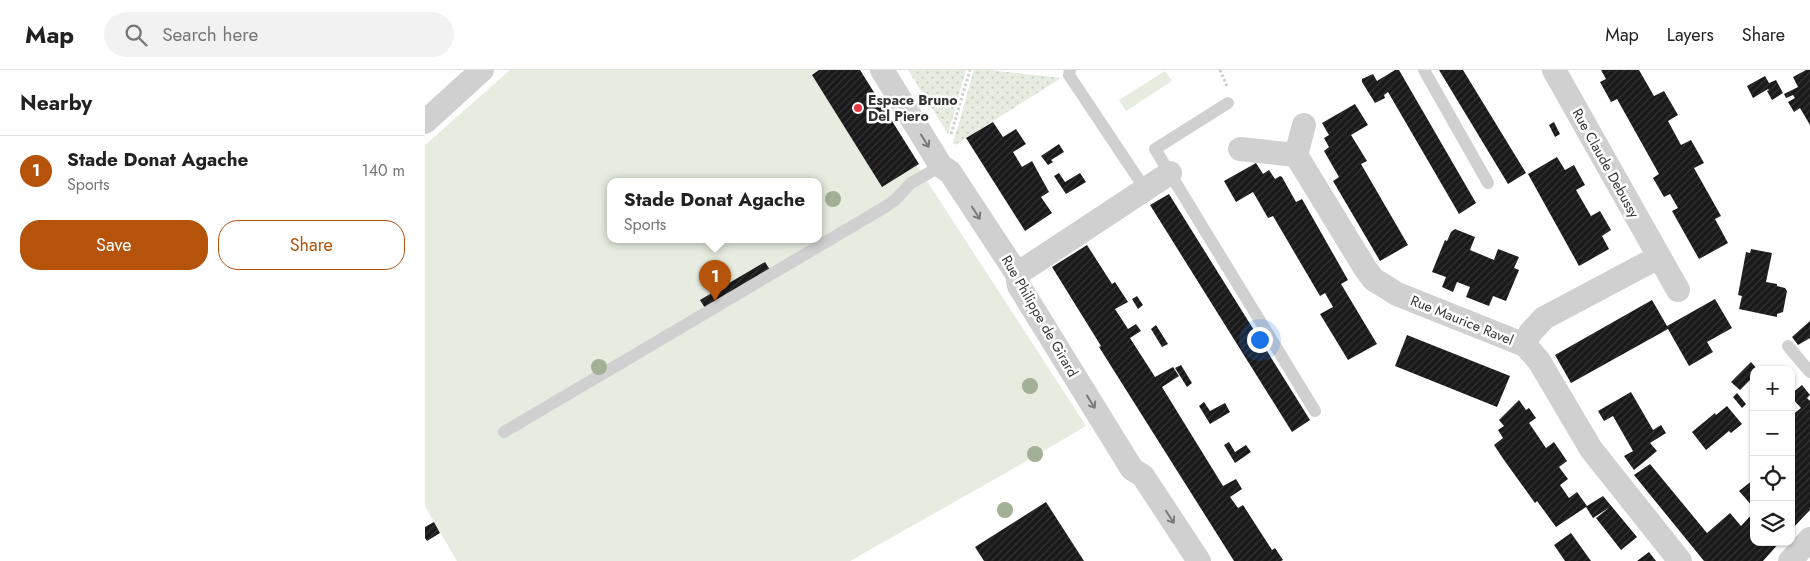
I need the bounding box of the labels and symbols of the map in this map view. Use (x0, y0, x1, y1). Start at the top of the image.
place label: Espace Bruno Del Piero (868, 90, 958, 126)
marker: Espace Bruno Del Piero (852, 102, 864, 114)
street label: Rue Claude Debussy (1568, 105, 1645, 222)
one-way arrow (921, 134, 931, 148)
one-way arrow (972, 205, 982, 219)
street label: Rue Philippe de Girard (997, 251, 1083, 381)
pin: 1 (699, 260, 731, 301)
street label: Rue Maurice Ravel (1408, 290, 1516, 350)
your location (1247, 327, 1273, 353)
one-way arrow (1086, 395, 1096, 409)
one-way arrow (1165, 509, 1175, 523)

